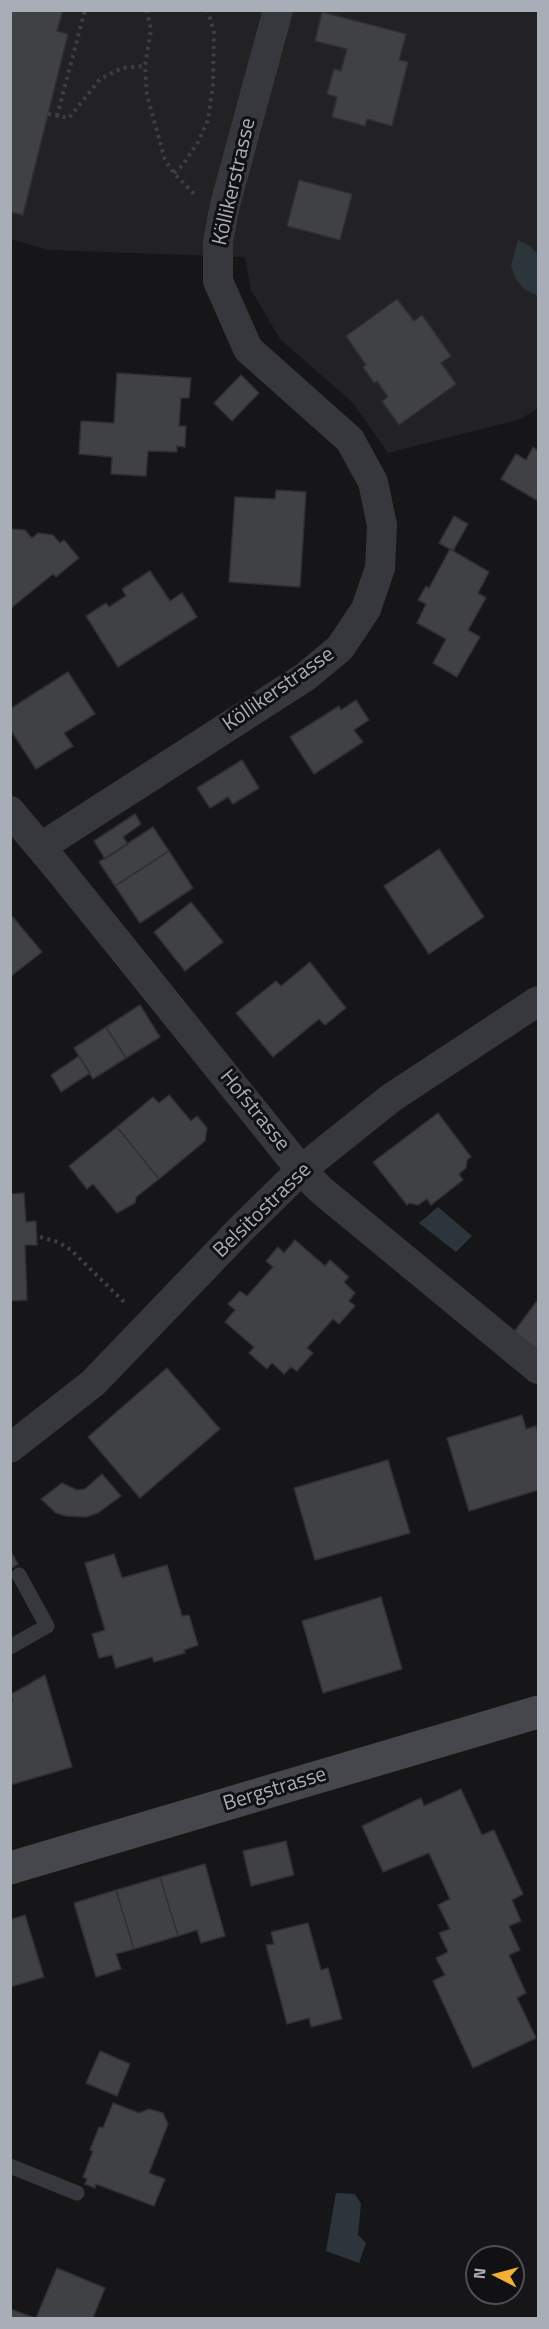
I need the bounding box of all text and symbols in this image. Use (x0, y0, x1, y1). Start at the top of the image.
street label: Köllikerstrasse (208, 116, 262, 248)
street label: Köllikerstrasse (219, 642, 339, 738)
street label: Hofstrasse (214, 1065, 294, 1157)
street label: Belsitostrasse (209, 1158, 317, 1264)
street label: Bergstrasse (220, 1762, 330, 1818)
north arrow (465, 2245, 525, 2305)
text: N (467, 2267, 492, 2280)

